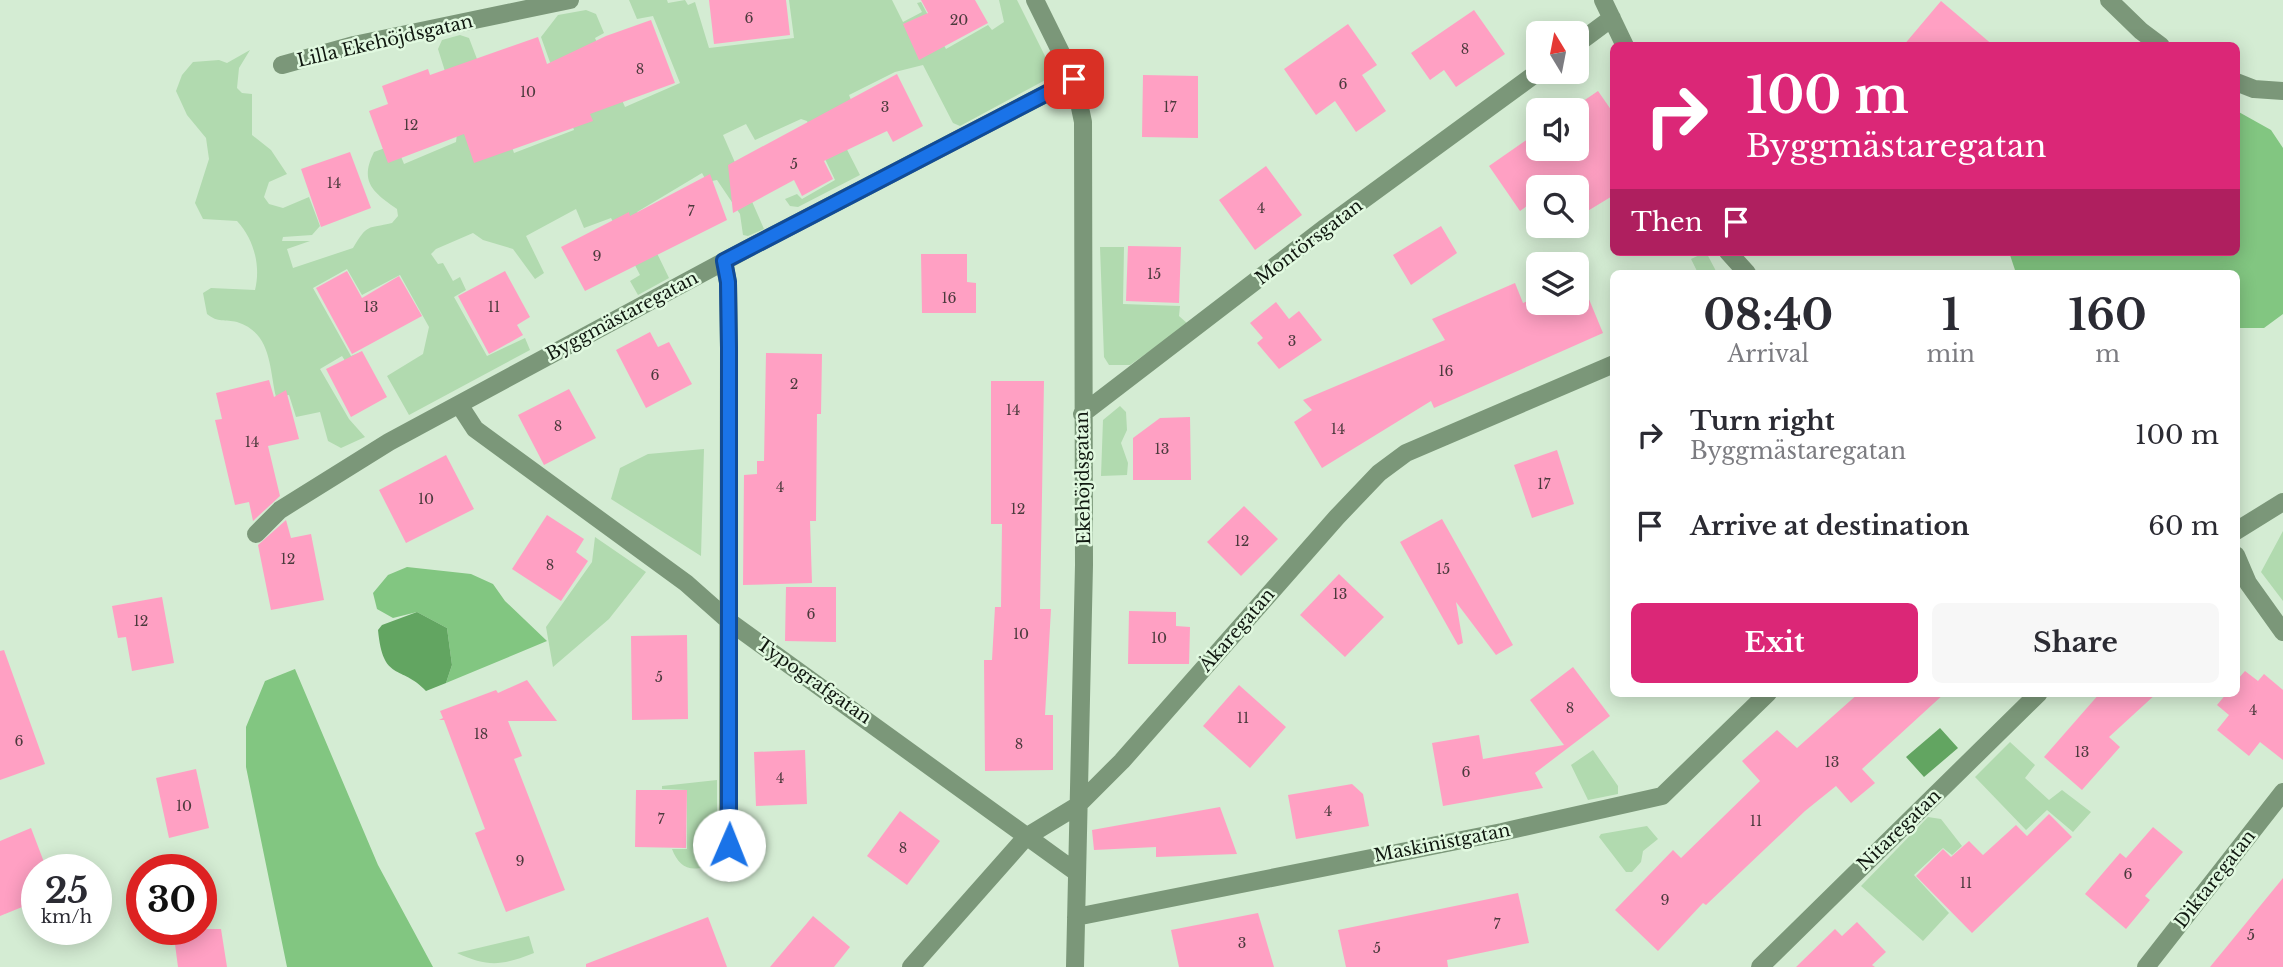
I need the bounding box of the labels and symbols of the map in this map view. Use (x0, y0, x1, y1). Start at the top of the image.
house number: 6 (744, 9, 754, 27)
street label: Lilla Ekehöjdsgatan (295, 10, 475, 72)
house number: 20 (950, 11, 968, 29)
north arrow (1526, 21, 1589, 84)
house number: 8 (1461, 40, 1469, 58)
pin (1044, 49, 1104, 109)
house number: 8 (636, 60, 644, 78)
house number: 6 (1338, 75, 1348, 93)
house number: 10 (520, 83, 536, 101)
house number: 3 (881, 98, 889, 116)
house number: 17 (1163, 98, 1178, 116)
house number: 12 (404, 116, 418, 134)
house number: 5 (790, 155, 798, 173)
house number: 14 (327, 174, 341, 192)
street label: Montörsgatan (1251, 195, 1367, 289)
house number: 4 (1257, 199, 1265, 217)
house number: 7 (687, 202, 695, 220)
house number: 9 (592, 247, 602, 265)
house number: 15 (1147, 265, 1161, 283)
street label: Byggmästaregatan (542, 267, 702, 365)
house number: 16 (941, 289, 957, 307)
house number: 13 (364, 298, 378, 316)
house number: 11 (488, 298, 500, 316)
house number: 3 (1288, 332, 1296, 350)
house number: 16 (1438, 362, 1454, 380)
house number: 6 (650, 366, 660, 384)
house number: 2 (790, 375, 798, 393)
house number: 14 (1006, 401, 1020, 419)
street label: Ekehöjdsgatan (1071, 411, 1095, 545)
house number: 8 (554, 417, 562, 435)
house number: 14 (1331, 420, 1345, 438)
house number: 14 (245, 433, 259, 451)
house number: 13 (1155, 440, 1169, 458)
house number: 17 (1537, 475, 1552, 493)
house number: 4 (776, 478, 784, 496)
house number: 10 (418, 490, 434, 508)
house number: 12 (1011, 500, 1025, 518)
house number: 12 (1235, 532, 1249, 550)
house number: 12 (281, 550, 295, 568)
house number: 8 (546, 556, 554, 574)
house number: 15 (1436, 560, 1450, 578)
street label: Åkaregatan (1193, 583, 1279, 677)
house number: 13 (1333, 585, 1347, 603)
house number: 6 (806, 605, 816, 623)
house number: 12 (134, 612, 148, 630)
house number: 10 (1013, 625, 1029, 643)
house number: 10 (1151, 629, 1167, 647)
street label: Typografgatan (752, 633, 876, 729)
house number: 5 (655, 668, 663, 686)
house number: 8 (1566, 699, 1574, 717)
house number: 4 (2249, 701, 2257, 719)
house number: 11 (1237, 709, 1249, 727)
house number: 18 (474, 725, 488, 743)
house number: 6 (14, 732, 24, 750)
house number: 8 (1015, 735, 1023, 753)
house number: 13 (2075, 743, 2089, 761)
house number: 13 (1825, 753, 1839, 771)
house number: 6 (1461, 763, 1471, 781)
house number: 4 (776, 769, 784, 787)
street label: Nitaregatan (1853, 785, 1945, 875)
house number: 10 (176, 797, 192, 815)
house number: 4 (1324, 802, 1332, 820)
position arrow (692, 808, 766, 882)
house number: 7 (657, 810, 665, 828)
house number: 11 (1750, 812, 1762, 830)
street label: Maskinistgatan (1372, 819, 1512, 867)
street label: Diktaregatan (2170, 826, 2260, 932)
house number: 8 (899, 839, 907, 857)
house number: 9 (515, 852, 525, 870)
speed limit sign: 30 (126, 854, 217, 945)
house number: 6 (2123, 865, 2133, 883)
house number: 11 (1960, 874, 1972, 892)
house number: 9 (1660, 891, 1670, 909)
house number: 7 (1493, 915, 1501, 933)
house number: 5 (2247, 926, 2255, 944)
house number: 3 (1238, 934, 1246, 952)
house number: 5 (1373, 939, 1381, 957)

